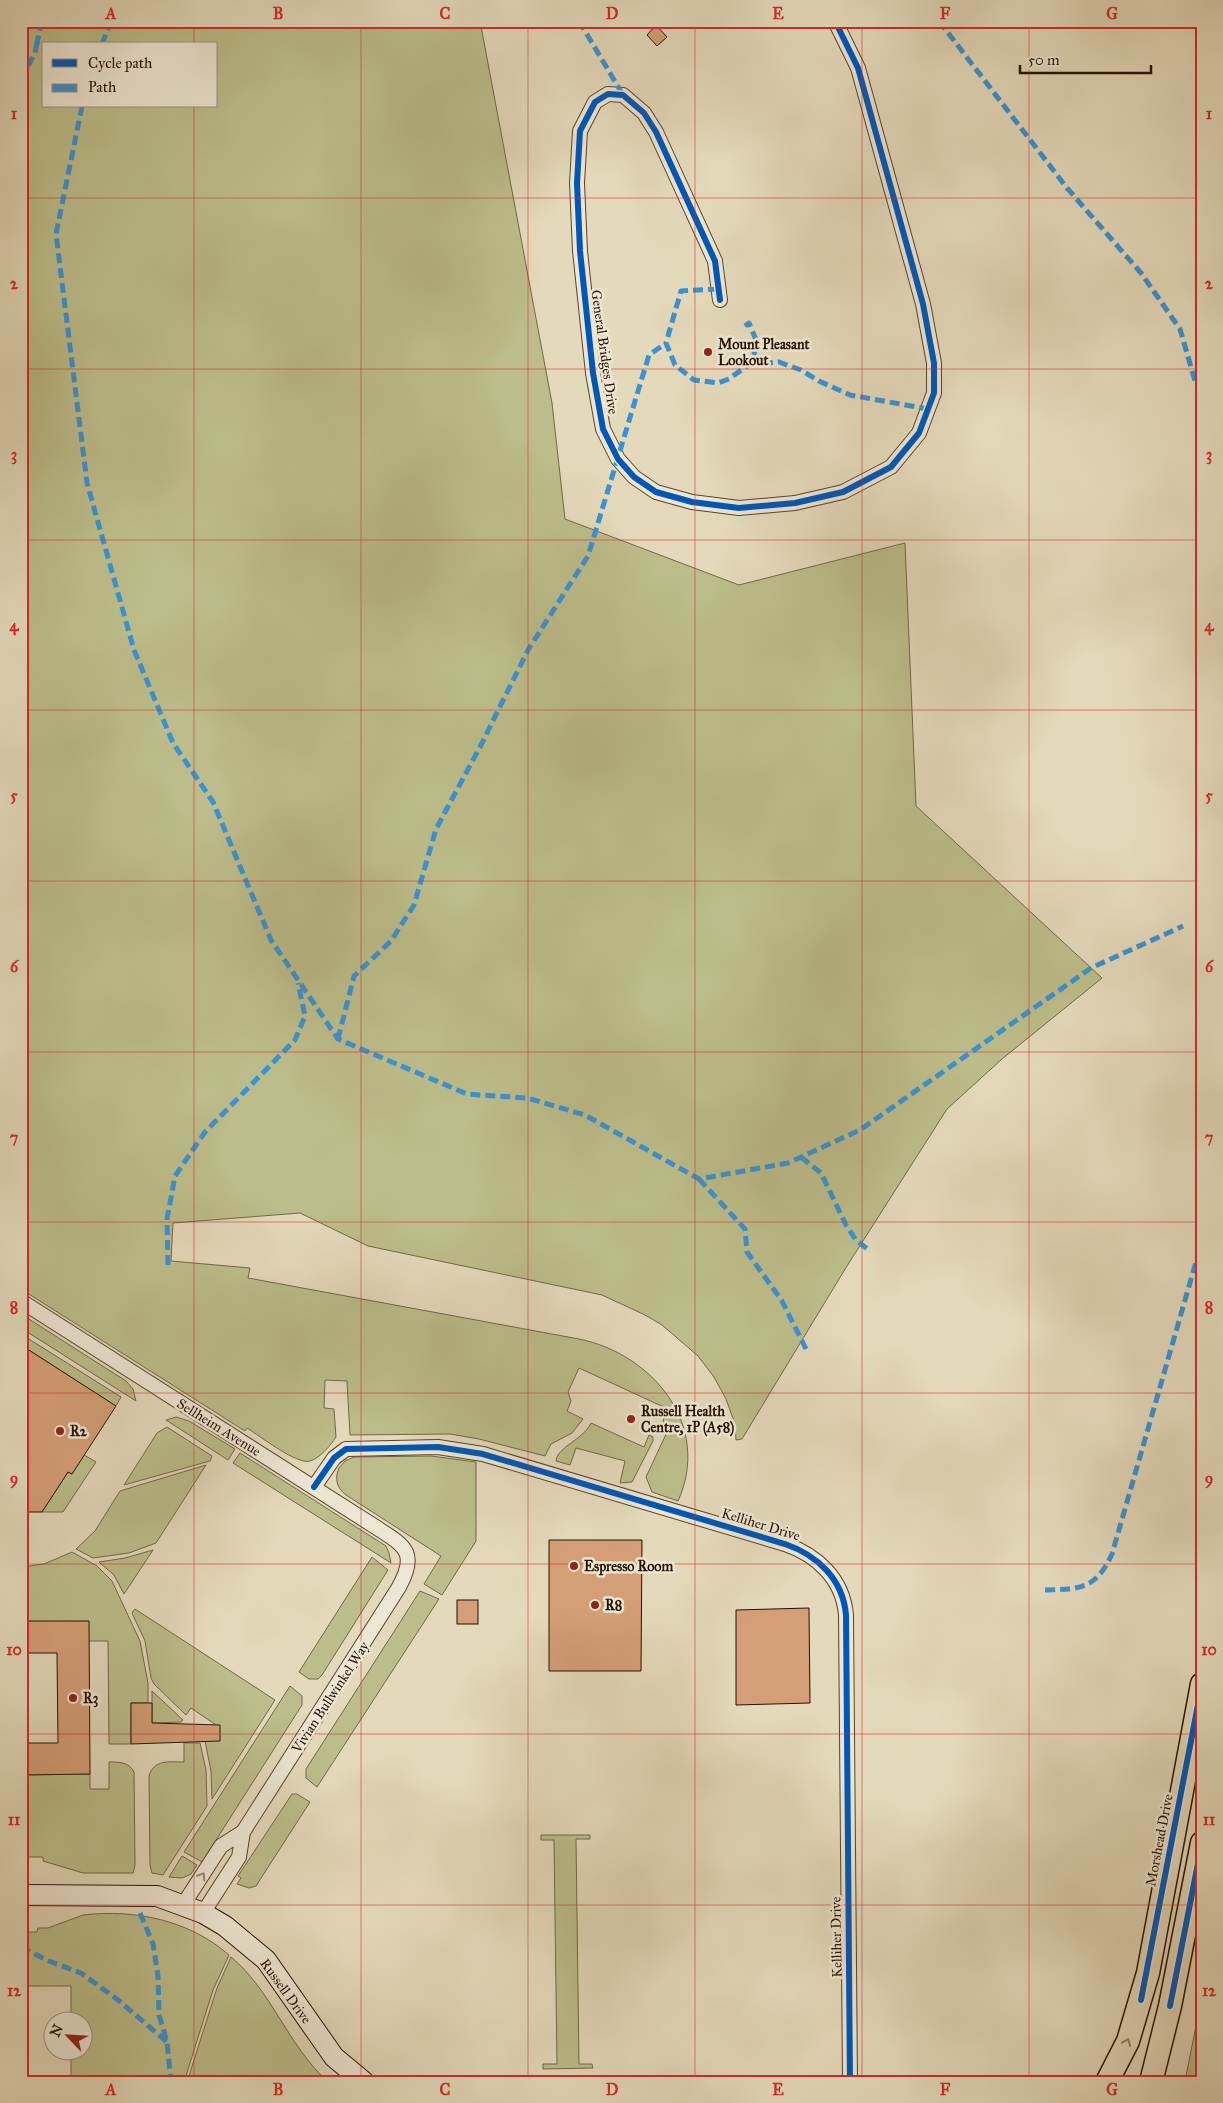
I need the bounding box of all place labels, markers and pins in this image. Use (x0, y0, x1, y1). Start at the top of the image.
place label: Mount Pleasant Lookout (718, 336, 809, 369)
marker: Mount Pleasant Lookout (702, 346, 714, 358)
place label: Russell Health Centre, 1P (A58) (641, 1403, 734, 1437)
marker: Russell Health Centre, 1P (A58) (625, 1413, 637, 1425)
place label: R2 (70, 1423, 88, 1440)
marker: R2 (54, 1425, 66, 1437)
place label: Espresso Room (584, 1558, 673, 1576)
marker: Espresso Room (568, 1560, 580, 1572)
place label: R8 (605, 1597, 622, 1614)
marker: R8 (589, 1599, 601, 1611)
place label: R3 (83, 1690, 99, 1708)
marker: R3 (67, 1692, 79, 1704)

